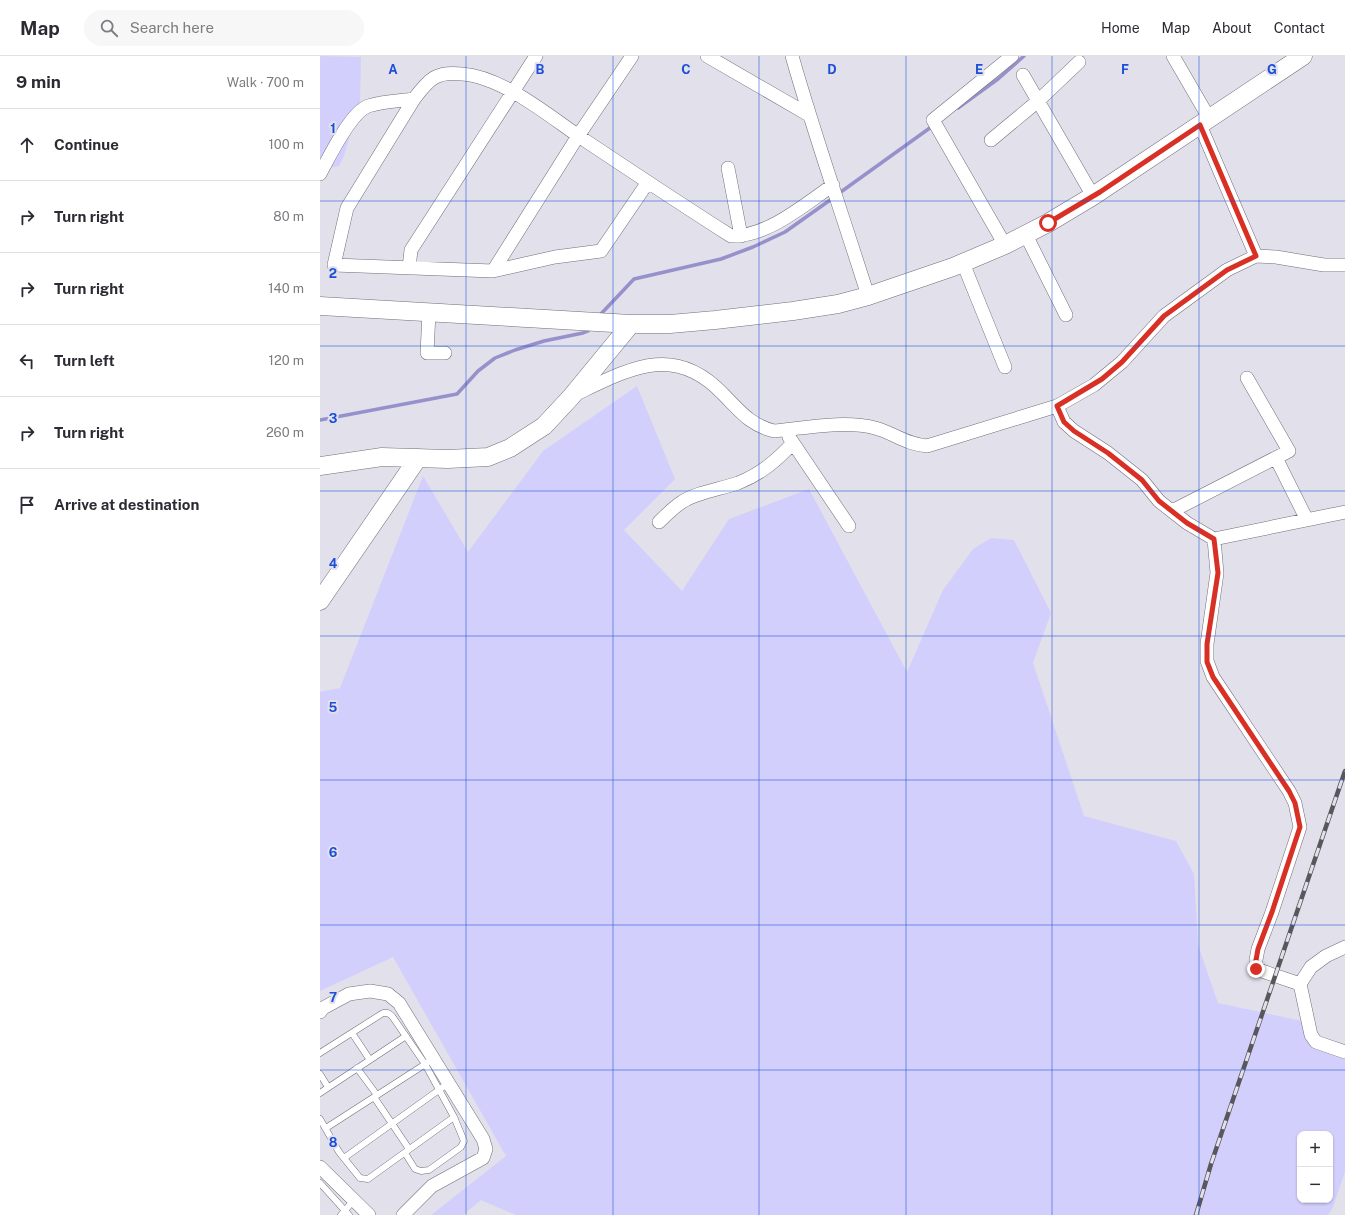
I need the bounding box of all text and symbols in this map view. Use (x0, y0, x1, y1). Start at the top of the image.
search box (84, 10, 364, 46)
text: Map (20, 17, 60, 39)
icon: search (98, 17, 120, 39)
text: Search here (130, 19, 214, 36)
text: Home (1101, 20, 1140, 36)
text: Map (1162, 20, 1190, 36)
text: About (1212, 20, 1252, 36)
text: Contact (1274, 20, 1325, 36)
text: A (388, 62, 398, 77)
text: B (536, 62, 545, 77)
text: C (681, 62, 691, 77)
text: D (827, 62, 837, 77)
text: E (975, 62, 983, 77)
text: F (1121, 62, 1129, 77)
text: G (1267, 62, 1277, 77)
text: 9 min (16, 72, 61, 92)
text: Walk · 700 m (227, 75, 304, 90)
text: 1 (330, 121, 336, 136)
icon: ahead (16, 134, 38, 156)
text: Continue (54, 136, 119, 153)
text: 100 m (268, 137, 304, 152)
icon: right (16, 206, 38, 228)
text: Turn right (54, 208, 124, 225)
text: 80 m (273, 209, 304, 224)
route start (1039, 214, 1057, 232)
text: 2 (329, 266, 337, 281)
icon: right (16, 278, 38, 300)
text: Turn right (54, 280, 124, 297)
text: 140 m (268, 281, 304, 296)
icon: left (16, 350, 38, 372)
text: Turn left (54, 352, 115, 369)
text: 120 m (269, 353, 304, 368)
text: 3 (329, 411, 338, 426)
icon: right (16, 422, 38, 444)
text: Turn right (54, 424, 124, 441)
text: 260 m (266, 425, 304, 440)
icon: arrive (16, 494, 38, 516)
text: Arrive at destination (54, 496, 199, 513)
text: 4 (329, 556, 338, 571)
text: 5 (329, 700, 338, 715)
text: 6 (329, 845, 338, 860)
route end (1247, 960, 1265, 978)
text: 7 (329, 990, 337, 1005)
map controls (1297, 1131, 1333, 1203)
button: + (1297, 1131, 1333, 1167)
text: 8 (329, 1135, 338, 1150)
button: − (1297, 1167, 1333, 1203)

